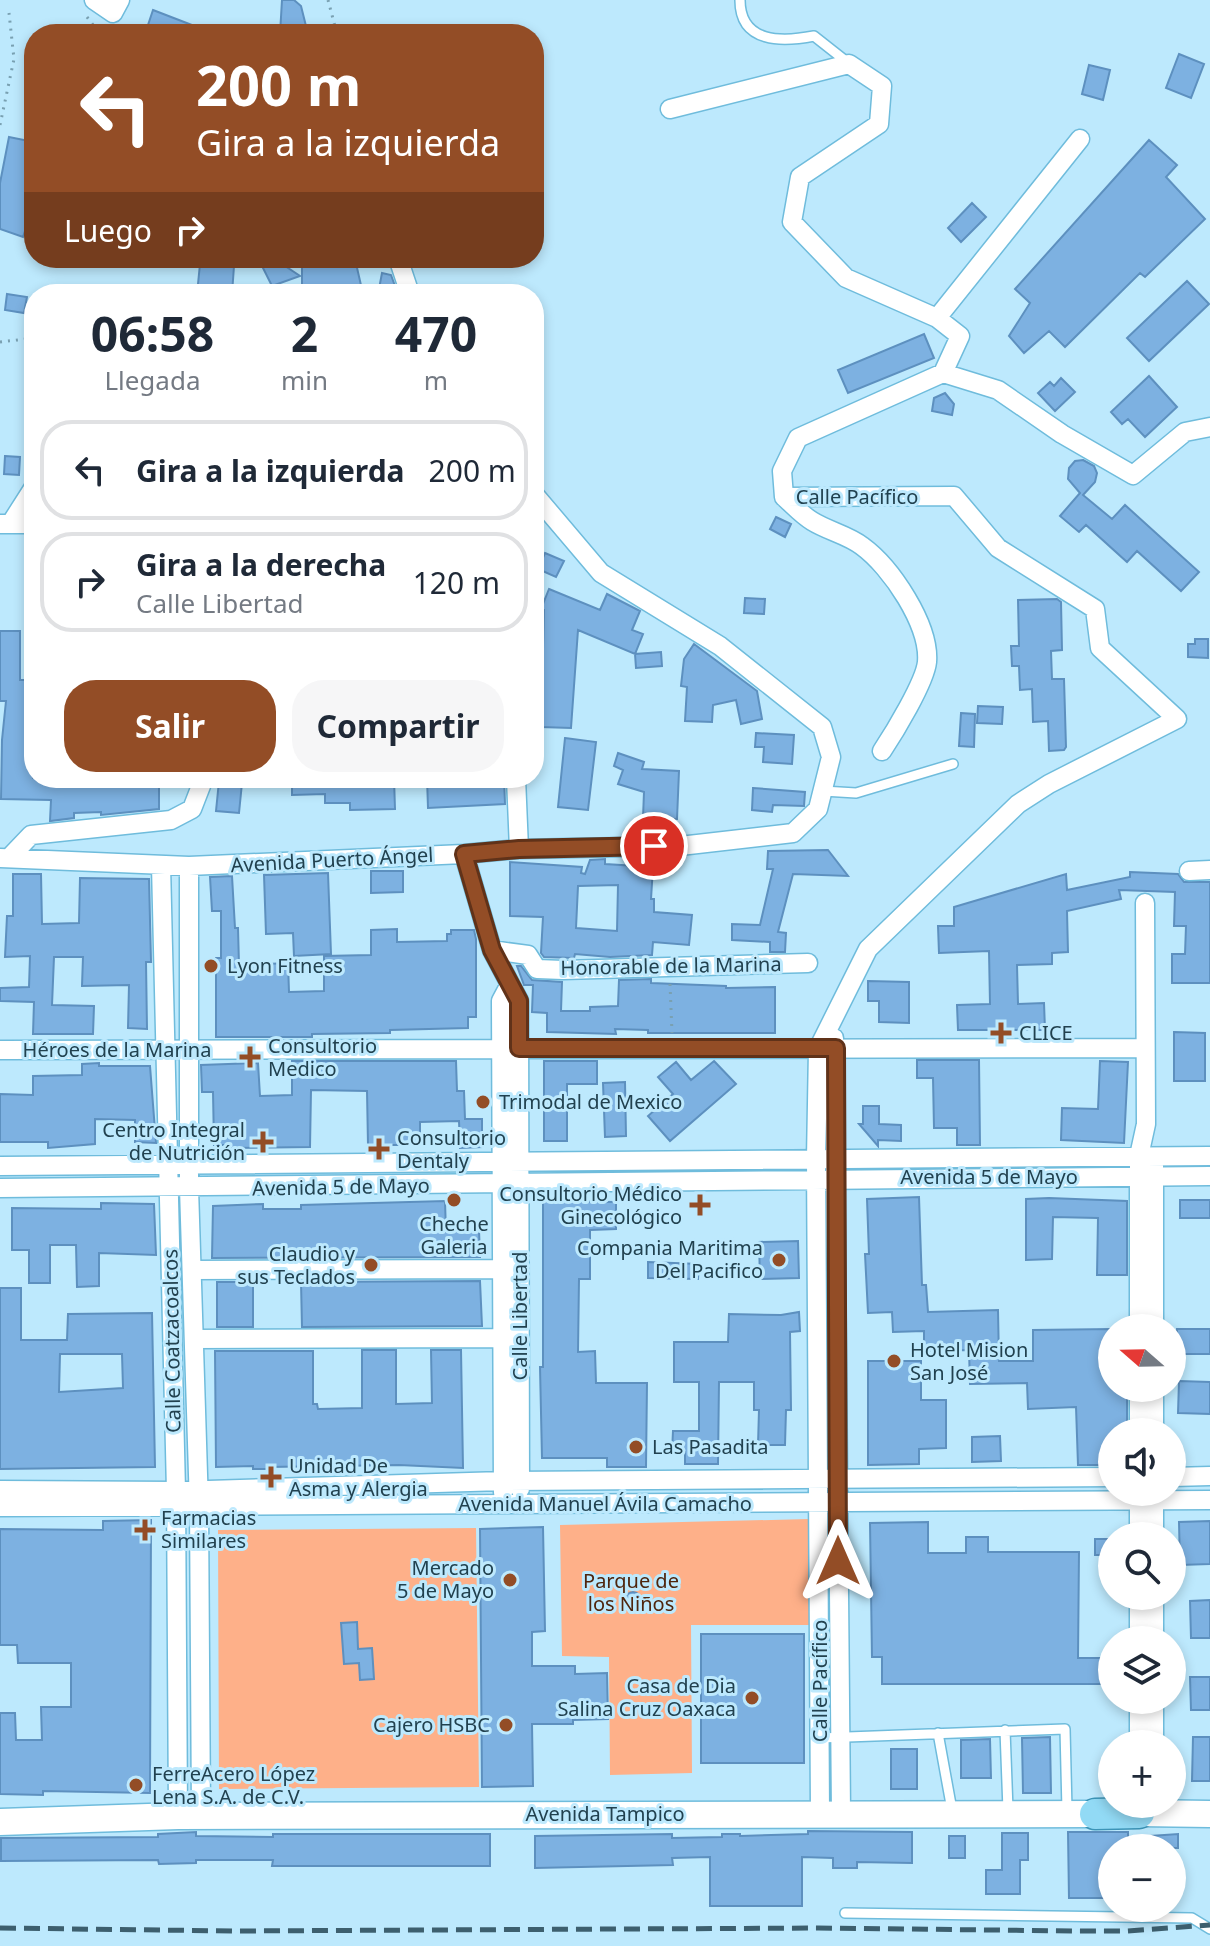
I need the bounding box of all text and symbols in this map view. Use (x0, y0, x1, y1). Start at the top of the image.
text: 200 m (196, 46, 361, 122)
icon: left (64, 56, 168, 160)
text: Gira a la izquierda (196, 118, 500, 167)
icon: right (168, 208, 212, 252)
text: Luego (64, 210, 152, 251)
text: 06:58 (91, 301, 214, 366)
text: 2 (291, 301, 318, 366)
text: 470 (395, 301, 477, 366)
text: Llegada (104, 362, 201, 398)
text: min (281, 362, 328, 398)
text: m (424, 362, 448, 398)
icon: left (68, 448, 112, 492)
text: Gira a la izquierda (136, 450, 405, 491)
text: 200 m (429, 450, 516, 491)
street label: Calle Pacífico (796, 483, 918, 510)
text: Gira a la derecha (136, 544, 386, 585)
icon: right (68, 560, 112, 604)
text: 120 m (413, 562, 500, 603)
text: Calle Libertad (136, 585, 304, 621)
button: Salir (64, 680, 276, 772)
button: Compartir (292, 680, 504, 772)
pin (620, 812, 688, 880)
icon: arrive (632, 824, 676, 868)
street label: Avenida Puerto Ángel (230, 841, 434, 878)
street label: Honorable de la Marina (560, 950, 782, 981)
place label: Lyon Fitness (227, 952, 343, 979)
marker: Lyon Fitness (202, 957, 220, 975)
place label: CLICE (1019, 1019, 1073, 1046)
marker: CLICE (990, 1022, 1012, 1044)
place label: Consultorio Medico (268, 1032, 377, 1082)
street label: Héroes de la Marina (23, 1036, 211, 1063)
marker: Consultorio Medico (239, 1046, 261, 1068)
place label: Trimodal de Mexico (499, 1088, 682, 1115)
marker: Trimodal de Mexico (474, 1093, 492, 1111)
place label: Centro Integral de Nutrición (102, 1116, 245, 1166)
place label: Consultorio Dentaly (397, 1124, 506, 1174)
marker: Centro Integral de Nutrición (252, 1131, 274, 1153)
marker: Consultorio Dentaly (368, 1138, 390, 1160)
street label: Avenida 5 de Mayo (900, 1163, 1078, 1190)
street label: Avenida 5 de Mayo (252, 1171, 430, 1202)
place label: Consultorio Médico Ginecológico (499, 1180, 682, 1230)
marker: Cheche Galeria (445, 1191, 463, 1209)
marker: Consultorio Médico Ginecológico (689, 1194, 711, 1216)
place label: Cheche Galeria (419, 1210, 489, 1260)
place label: Compania Maritima Del Pacifico (577, 1234, 763, 1284)
place label: Claudio y sus Teclados (237, 1240, 356, 1290)
street label: Calle Coatzacoalcos (156, 1249, 187, 1433)
marker: Compania Maritima Del Pacifico (770, 1251, 788, 1269)
street label: Calle Libertad (506, 1252, 533, 1380)
marker: Claudio y sus Teclados (362, 1256, 380, 1274)
north arrow (1098, 1314, 1186, 1402)
map controls (1098, 1314, 1186, 1922)
place label: Hotel Mision San José (910, 1336, 1028, 1386)
marker: Hotel Mision San José (885, 1352, 903, 1370)
button: sound (1098, 1418, 1186, 1506)
place label: Las Pasadita (652, 1433, 769, 1460)
marker: Las Pasadita (627, 1438, 645, 1456)
place label: Unidad De Asma y Alergia (289, 1452, 428, 1502)
marker: Unidad De Asma y Alergia (260, 1466, 282, 1488)
street label: Avenida Manuel Ávila Camacho (458, 1490, 752, 1517)
place label: Farmacias Similares (161, 1504, 256, 1554)
position arrow (796, 1519, 880, 1603)
marker: Farmacias Similares (136, 1521, 154, 1539)
button: search (1098, 1522, 1186, 1610)
place label: Mercado 5 de Mayo (397, 1554, 494, 1604)
park label: Parque de los Niños (583, 1567, 679, 1617)
marker: Mercado 5 de Mayo (501, 1571, 519, 1589)
street label: Calle Pacífico (806, 1620, 833, 1742)
button: layers (1098, 1626, 1186, 1714)
place label: Casa de Dia Salina Cruz Oaxaca (557, 1672, 736, 1722)
marker: Casa de Dia Salina Cruz Oaxaca (743, 1689, 761, 1707)
place label: Cajero HSBC (373, 1711, 490, 1738)
marker: Cajero HSBC (497, 1716, 515, 1734)
button: + (1098, 1730, 1186, 1818)
place label: FerreAcero López Lena S.A. de C.V. (152, 1760, 315, 1810)
marker: FerreAcero López Lena S.A. de C.V. (127, 1776, 145, 1794)
street label: Avenida Tampico (525, 1800, 685, 1827)
button: − (1098, 1834, 1186, 1922)

